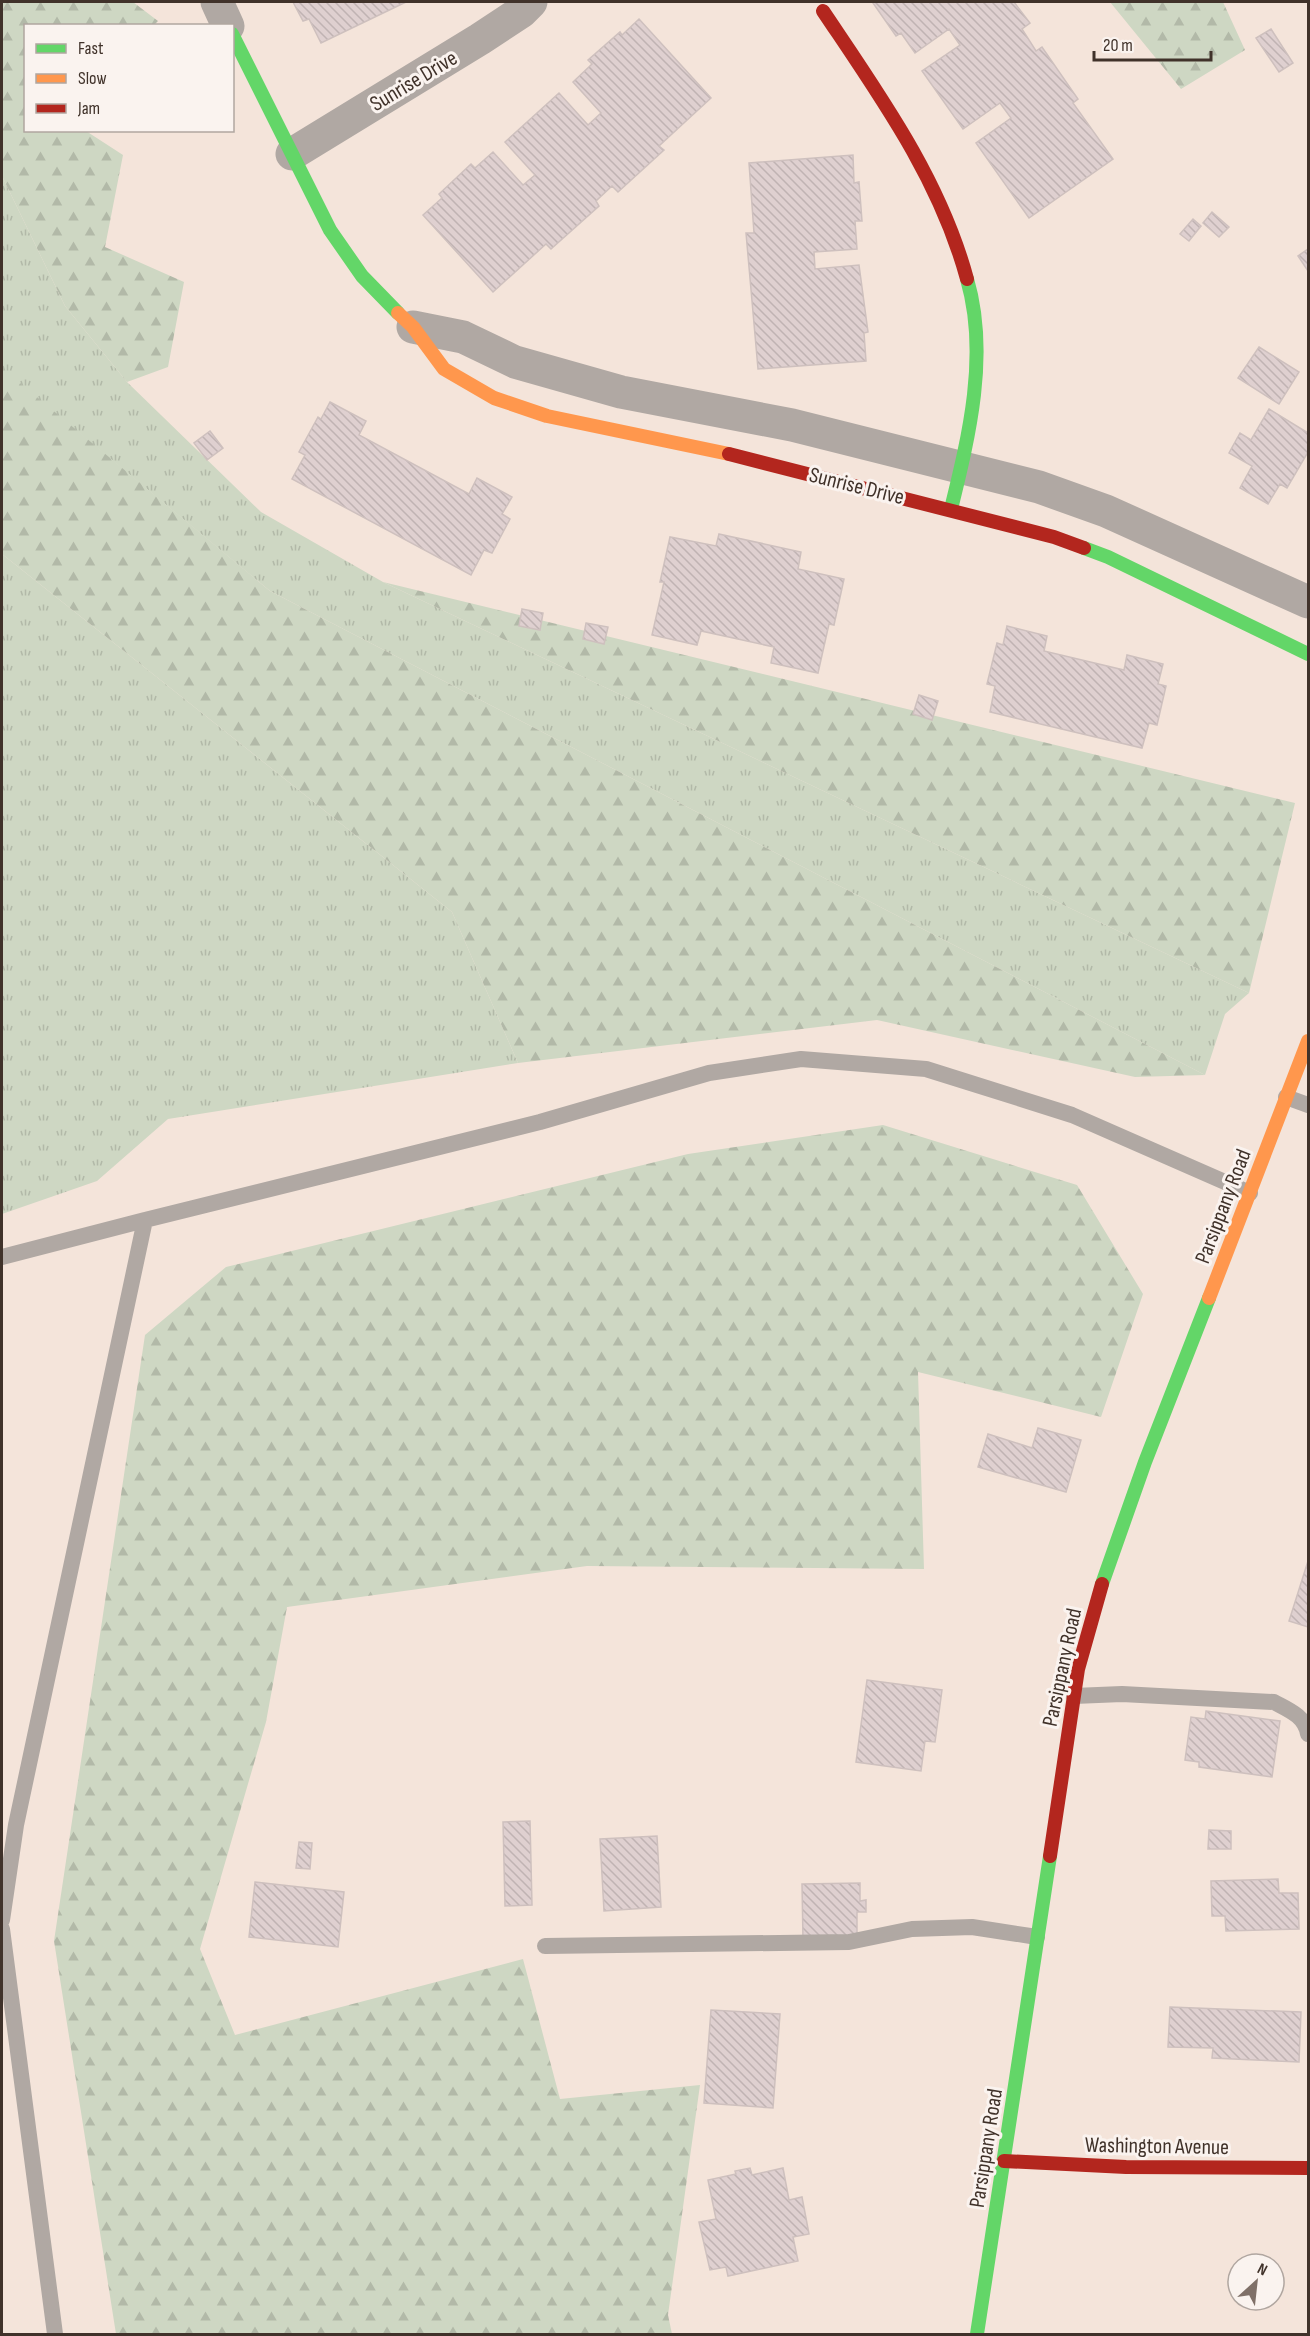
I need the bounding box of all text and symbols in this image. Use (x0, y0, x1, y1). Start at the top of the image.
legend (24, 24, 234, 132)
scale bar (1094, 24, 1211, 62)
text: 20 m (1103, 35, 1133, 56)
text: Fast (78, 38, 104, 59)
street label: Sunrise Drive (365, 45, 462, 118)
text: Slow (78, 68, 107, 89)
text: Jam (77, 98, 100, 119)
street label: Sunrise Drive (806, 462, 907, 511)
street label: Parsippany Road (1189, 1146, 1258, 1267)
street label: Parsippany Road (1037, 1606, 1088, 1729)
street label: Parsippany Road (964, 2087, 1009, 2210)
street label: Washington Avenue (1085, 2132, 1229, 2161)
north arrow (1226, 2252, 1286, 2312)
text: N (1254, 2260, 1270, 2280)

